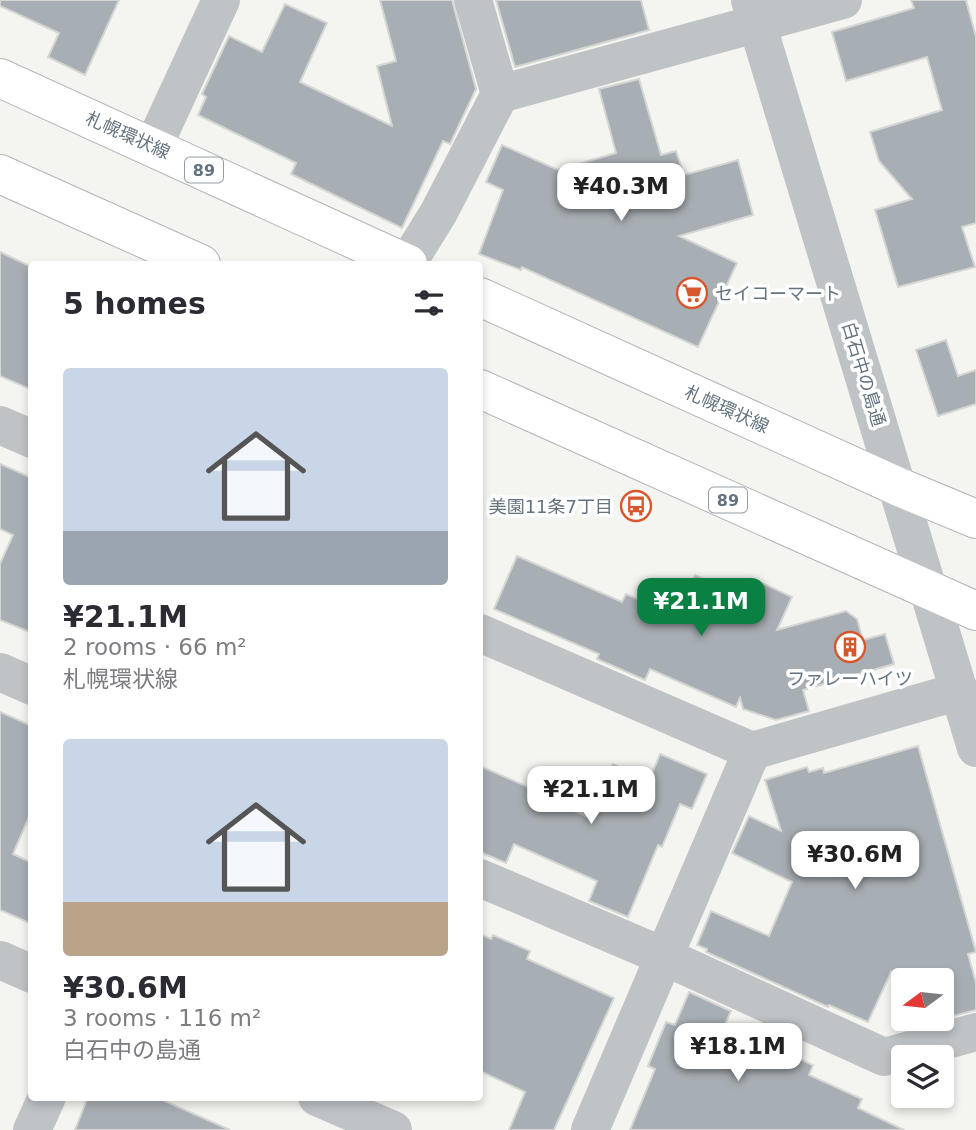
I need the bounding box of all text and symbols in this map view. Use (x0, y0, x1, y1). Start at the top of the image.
street label: 札幌環状線 (83, 107, 173, 163)
road number: 89 (185, 158, 223, 182)
pin: ¥40.3M (564, 164, 678, 223)
text: ¥40.3M (573, 173, 669, 199)
supermarket icon: セイコーマート (675, 276, 709, 310)
place label: セイコーマート (715, 283, 841, 304)
icon: filters (410, 284, 448, 322)
text: 5 homes (63, 286, 206, 321)
street label: 白石中の島通 (838, 319, 890, 429)
street label: 札幌環状線 (682, 381, 772, 437)
icon: home (193, 413, 319, 539)
road number: 89 (709, 488, 747, 512)
bus stop icon: 美園11条7丁目 (619, 489, 653, 523)
place label: 美園11条7丁目 (489, 496, 613, 517)
pin: ¥21.1M (644, 578, 758, 638)
text: ¥21.1M (653, 588, 749, 614)
text: ¥21.1M (63, 599, 188, 634)
building icon: ファレーハイツ (833, 630, 867, 664)
text: 2 rooms · 66 m² (63, 634, 247, 660)
text: 札幌環状線 (63, 666, 178, 692)
place label: ファレーハイツ (787, 668, 913, 689)
pin: ¥21.1M (534, 766, 648, 826)
text: ¥21.1M (543, 776, 639, 802)
icon: home (193, 784, 319, 910)
pin: ¥30.6M (798, 832, 912, 891)
text: ¥30.6M (807, 841, 903, 867)
north arrow (891, 968, 954, 1031)
map controls (891, 968, 954, 1108)
text: ¥30.6M (63, 970, 188, 1005)
text: 3 rooms · 116 m² (63, 1005, 261, 1031)
pin: ¥18.1M (681, 1024, 795, 1083)
text: ¥18.1M (690, 1033, 786, 1059)
text: 白石中の島通 (63, 1037, 201, 1063)
button: layers (891, 1045, 954, 1108)

